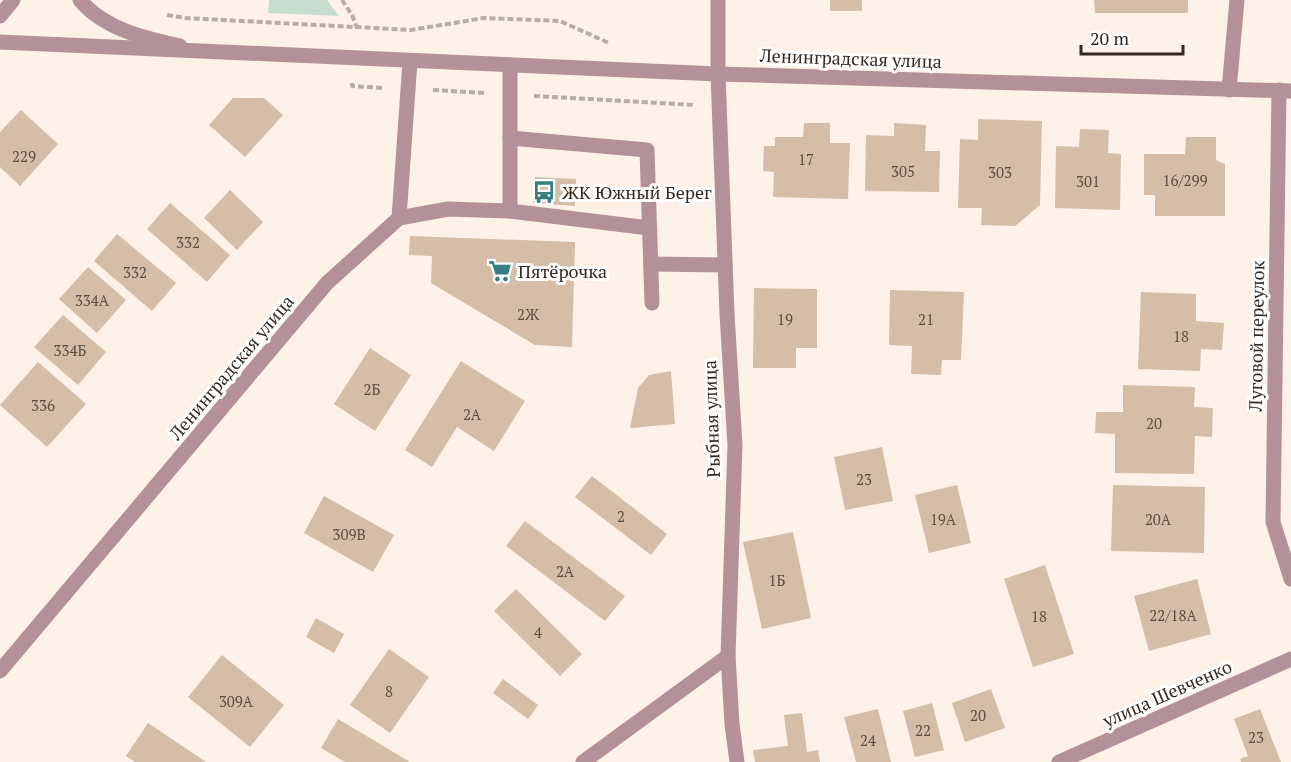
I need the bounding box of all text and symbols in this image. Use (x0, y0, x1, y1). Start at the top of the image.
scale bar (1081, 18, 1183, 56)
text: 20 m (1090, 26, 1130, 50)
street label: Ленинградская улица (759, 43, 942, 73)
house number: 229 (12, 146, 36, 166)
house number: 17 (798, 149, 814, 169)
house number: 305 (891, 161, 915, 181)
house number: 303 (988, 162, 1012, 182)
house number: 16/299 (1162, 170, 1208, 190)
house number: 301 (1076, 171, 1100, 191)
bus stop icon: ЖК Южный Берег (531, 179, 557, 205)
place label: ЖК Южный Берег (562, 180, 712, 204)
house number: 332 (176, 232, 200, 252)
supermarket icon: Пятёрочка (487, 258, 513, 284)
place label: Пятёрочка (518, 259, 607, 283)
street label: Луговой переулок (1243, 260, 1269, 412)
house number: 332 (123, 262, 147, 282)
house number: 334А (75, 290, 110, 310)
street label: Ленинградская улица (163, 290, 299, 445)
house number: 2Ж (517, 304, 540, 324)
house number: 19 (777, 309, 793, 329)
house number: 21 (918, 309, 934, 329)
house number: 18 (1173, 326, 1189, 346)
house number: 334Б (54, 340, 87, 360)
street label: Рыбная улица (697, 360, 725, 478)
house number: 2Б (364, 379, 381, 399)
house number: 336 (31, 395, 55, 415)
house number: 2А (463, 404, 482, 424)
house number: 20 (1146, 413, 1162, 433)
house number: 23 (856, 469, 872, 489)
house number: 2 (617, 506, 625, 526)
house number: 19А (930, 509, 957, 529)
house number: 20А (1145, 509, 1172, 529)
house number: 309В (332, 524, 366, 544)
house number: 2А (556, 561, 575, 581)
house number: 1Б (769, 570, 786, 590)
house number: 22/18А (1149, 605, 1197, 625)
house number: 18 (1031, 606, 1047, 626)
house number: 4 (534, 622, 542, 642)
street label: улица Шевченко (1098, 654, 1235, 733)
house number: 8 (385, 681, 393, 701)
house number: 309А (219, 691, 254, 711)
house number: 20 (970, 705, 986, 725)
house number: 22 (915, 720, 931, 740)
house number: 23 (1248, 727, 1264, 747)
house number: 24 (860, 730, 876, 750)

